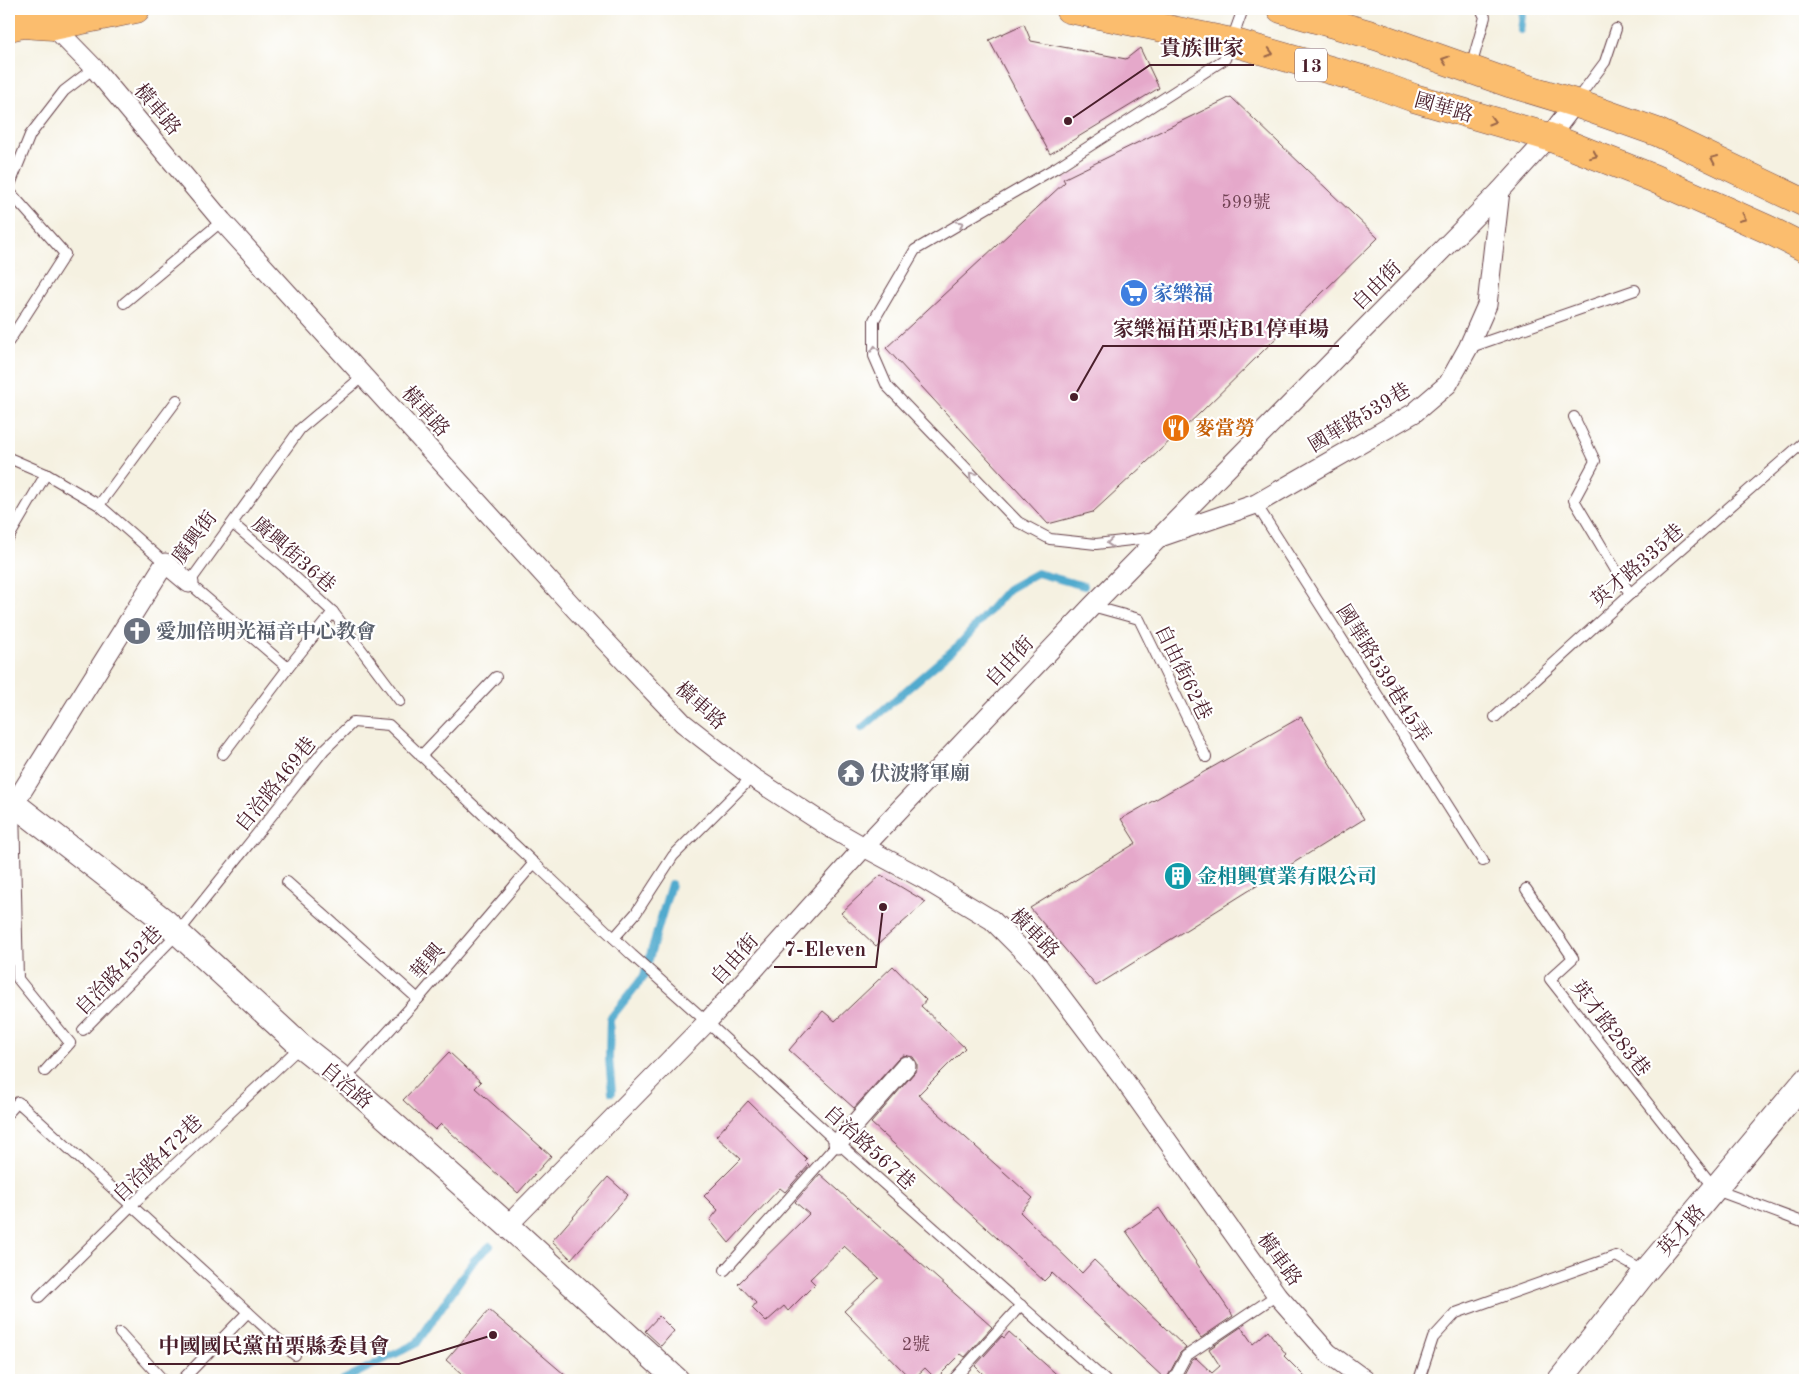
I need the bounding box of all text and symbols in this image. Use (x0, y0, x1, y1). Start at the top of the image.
callout: 貴族世家 (1150, 29, 1254, 65)
text: 貴族世家 (1160, 36, 1244, 60)
one-way arrow (1265, 47, 1274, 58)
road number: 13 (1295, 48, 1327, 82)
one-way arrow (1442, 56, 1450, 66)
street label: 橫車路 (130, 80, 185, 140)
street label: 國華路 (1412, 89, 1476, 127)
one-way arrow (1488, 115, 1496, 125)
one-way arrow (1589, 148, 1598, 159)
one-way arrow (1710, 154, 1719, 165)
house number: 599號 (1221, 192, 1271, 212)
one-way arrow (1738, 212, 1747, 222)
one-way arrow (954, 220, 963, 230)
street label: 自由街 (1348, 257, 1406, 315)
supermarket icon: 家樂福 (1119, 278, 1149, 308)
place label: 家樂福 (1153, 282, 1213, 305)
callout: 家樂福苗栗店B1停車場 (1103, 310, 1339, 346)
text: 家樂福苗栗店B1停車場 (1113, 317, 1329, 341)
one-way arrow (869, 345, 880, 353)
street label: 國華路539巷 (1305, 379, 1414, 457)
street label: 橫車路 (397, 382, 454, 441)
restaurant icon: 麥當勞 (1161, 413, 1191, 443)
place label: 麥當勞 (1195, 417, 1255, 440)
one-way arrow (969, 471, 978, 480)
street label: 廣興街 (168, 507, 222, 568)
street label: 廣興街36巷 (247, 513, 340, 597)
street label: 英才路335巷 (1587, 520, 1688, 612)
one-way arrow (1106, 537, 1114, 548)
street label: 國華路539巷45弄 (1332, 601, 1434, 746)
church icon: 愛加倍明光福音中心教會 (122, 616, 152, 646)
place label: 愛加倍明光福音中心教會 (156, 620, 376, 643)
street label: 自由街62巷 (1151, 621, 1216, 724)
street label: 自由街 (981, 632, 1038, 691)
street label: 橫車路 (671, 677, 730, 734)
street label: 自治路469巷 (231, 733, 320, 836)
temple icon: 伏波將軍廟 (836, 758, 866, 788)
place label: 伏波將軍廟 (870, 762, 970, 785)
building icon: 金相興實業有限公司 (1163, 861, 1193, 891)
place label: 金相興實業有限公司 (1197, 865, 1377, 888)
street label: 橫車路 (1006, 904, 1063, 963)
street label: 自治路452巷 (71, 922, 167, 1020)
street label: 自由街 (706, 930, 763, 989)
callout: 7-Eleven (774, 931, 876, 967)
street label: 華興 (406, 939, 449, 984)
text: 7-Eleven (784, 940, 866, 961)
street label: 英才路283巷 (1566, 977, 1654, 1081)
street label: 自治路 (316, 1058, 376, 1113)
street label: 自治路567巷 (819, 1101, 919, 1194)
street label: 自治路472巷 (109, 1111, 207, 1207)
street label: 英才路 (1654, 1201, 1710, 1261)
street label: 橫車路 (1253, 1229, 1306, 1290)
callout: 中國國民黨苗栗縣委員會 (148, 1328, 399, 1364)
text: 中國國民黨苗栗縣委員會 (159, 1334, 390, 1358)
house number: 2號 (902, 1334, 930, 1354)

